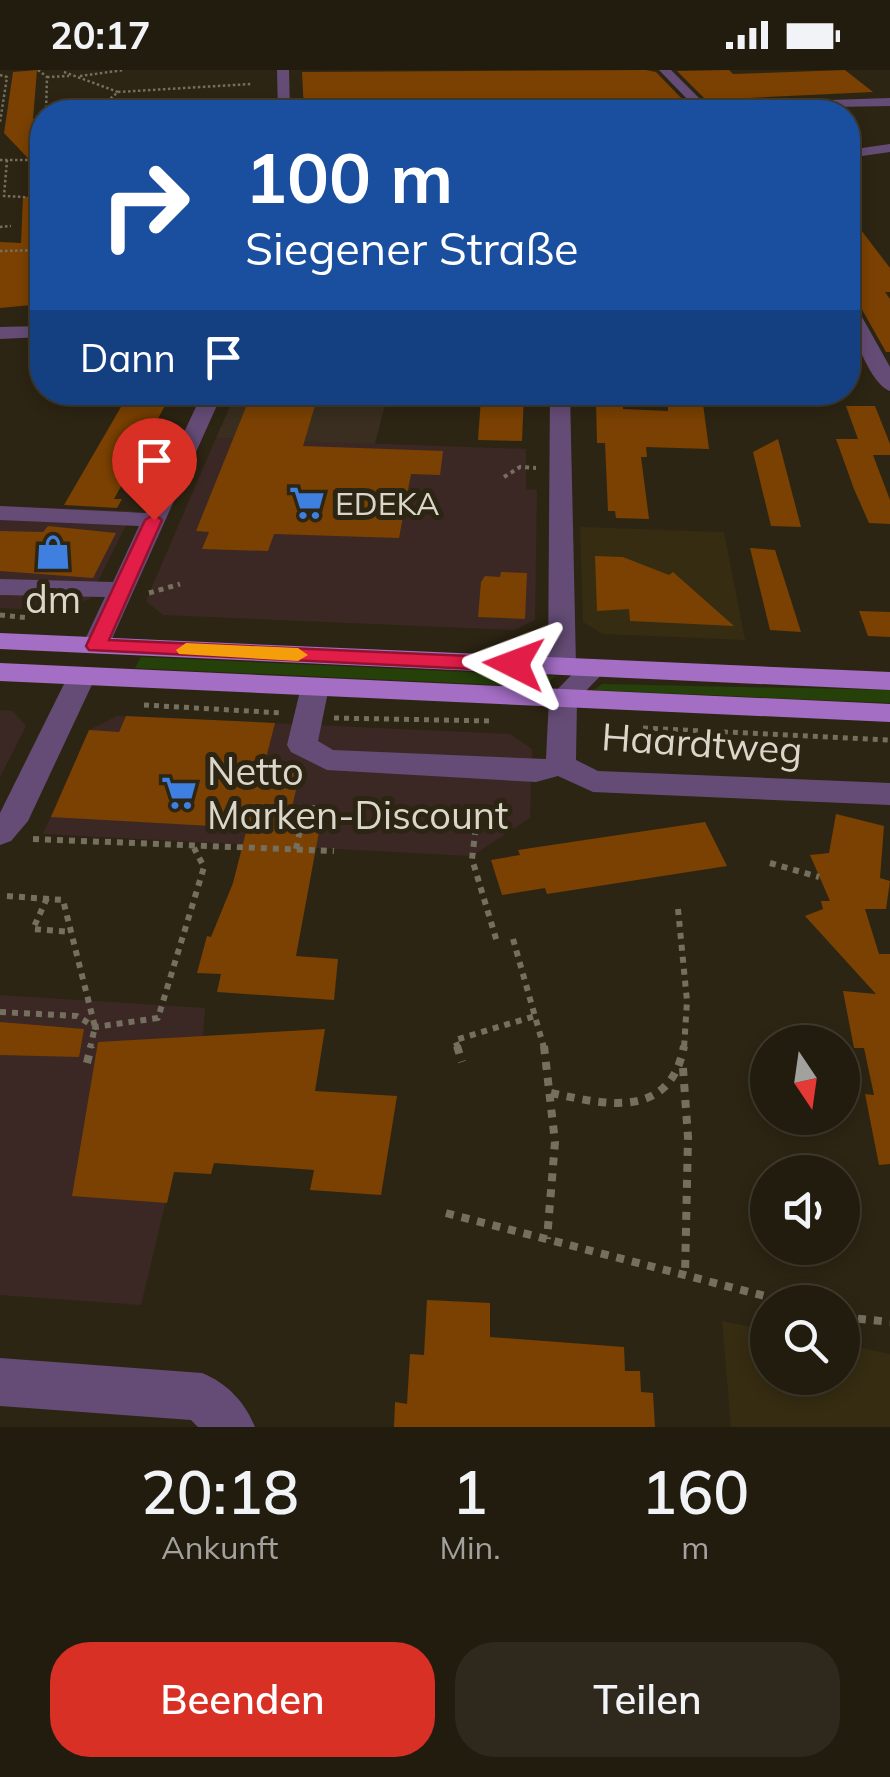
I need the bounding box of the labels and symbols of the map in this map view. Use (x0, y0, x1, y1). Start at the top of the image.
pin (112, 418, 197, 521)
place label: EDEKA (335, 483, 439, 523)
supermarket icon: EDEKA (288, 484, 326, 522)
shop icon: dm (34, 533, 72, 571)
place label: dm (25, 575, 81, 623)
position arrow (462, 612, 566, 716)
street label: Haardtweg (600, 712, 804, 774)
place label: Netto Marken-Discount (207, 747, 508, 839)
supermarket icon: Netto Marken-Discount (160, 774, 198, 812)
north arrow (750, 1025, 860, 1135)

